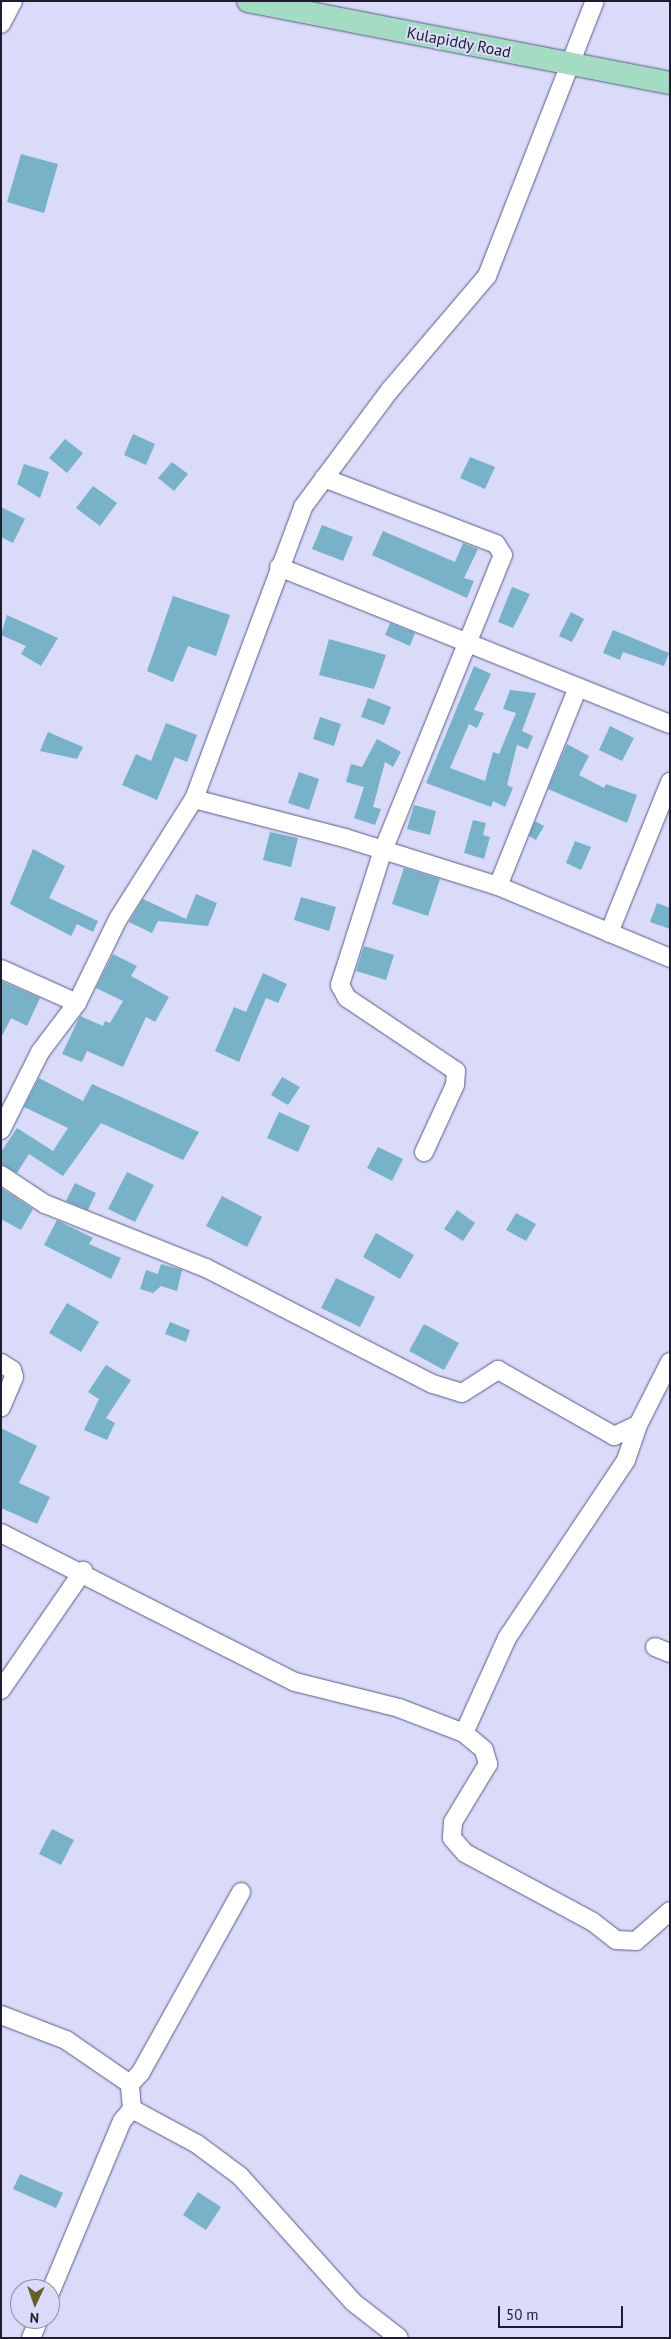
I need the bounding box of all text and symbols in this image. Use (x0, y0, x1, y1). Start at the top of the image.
street label: Kulapiddy Road (405, 22, 513, 62)
north arrow (10, 2279, 60, 2329)
scale bar (501, 2296, 626, 2328)
text: 50 m (506, 2305, 539, 2324)
text: N (29, 2309, 39, 2327)

